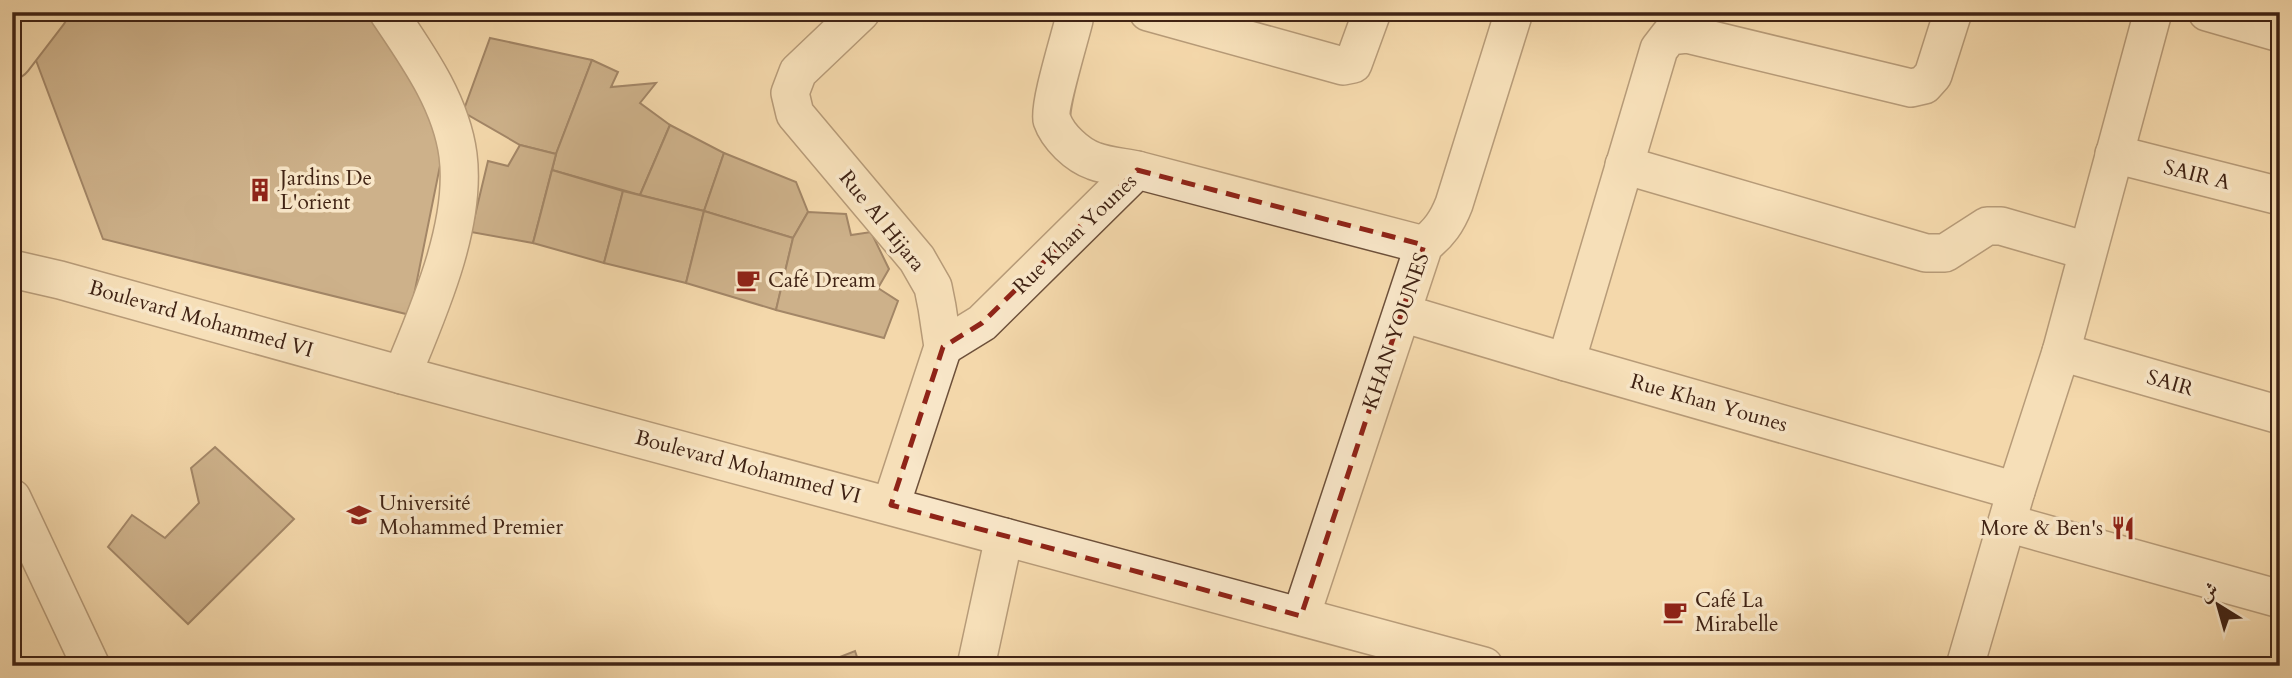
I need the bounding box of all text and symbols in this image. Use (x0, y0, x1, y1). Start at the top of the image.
street label: SAIR A (2161, 153, 2233, 197)
place label: Jardins De L'orient (277, 164, 372, 217)
street label: Rue Al Hijara (832, 164, 932, 278)
street label: Rue Khan Younes (1007, 167, 1143, 301)
building icon: Jardins De L'orient (246, 176, 274, 204)
street label: KHAN YOUNES (1356, 249, 1436, 413)
cafe icon: Café Dream (734, 266, 762, 294)
place label: Café Dream (768, 266, 876, 295)
street label: Boulevard Mohammed VI (85, 273, 317, 365)
street label: SAIR (2143, 363, 2197, 404)
street label: Rue Khan Younes (1627, 367, 1791, 439)
street label: Boulevard Mohammed VI (632, 423, 864, 511)
place label: Université Mohammed Premier (379, 489, 563, 542)
school or university icon: Université Mohammed Premier (345, 501, 373, 529)
place label: More & Ben's (1980, 514, 2103, 543)
restaurant icon: More & Ben's (2109, 514, 2137, 542)
north arrow (2184, 570, 2254, 640)
text: ش (2193, 576, 2224, 608)
place label: Café La Mirabelle (1695, 586, 1778, 639)
cafe icon: Café La Mirabelle (1661, 598, 1689, 626)

